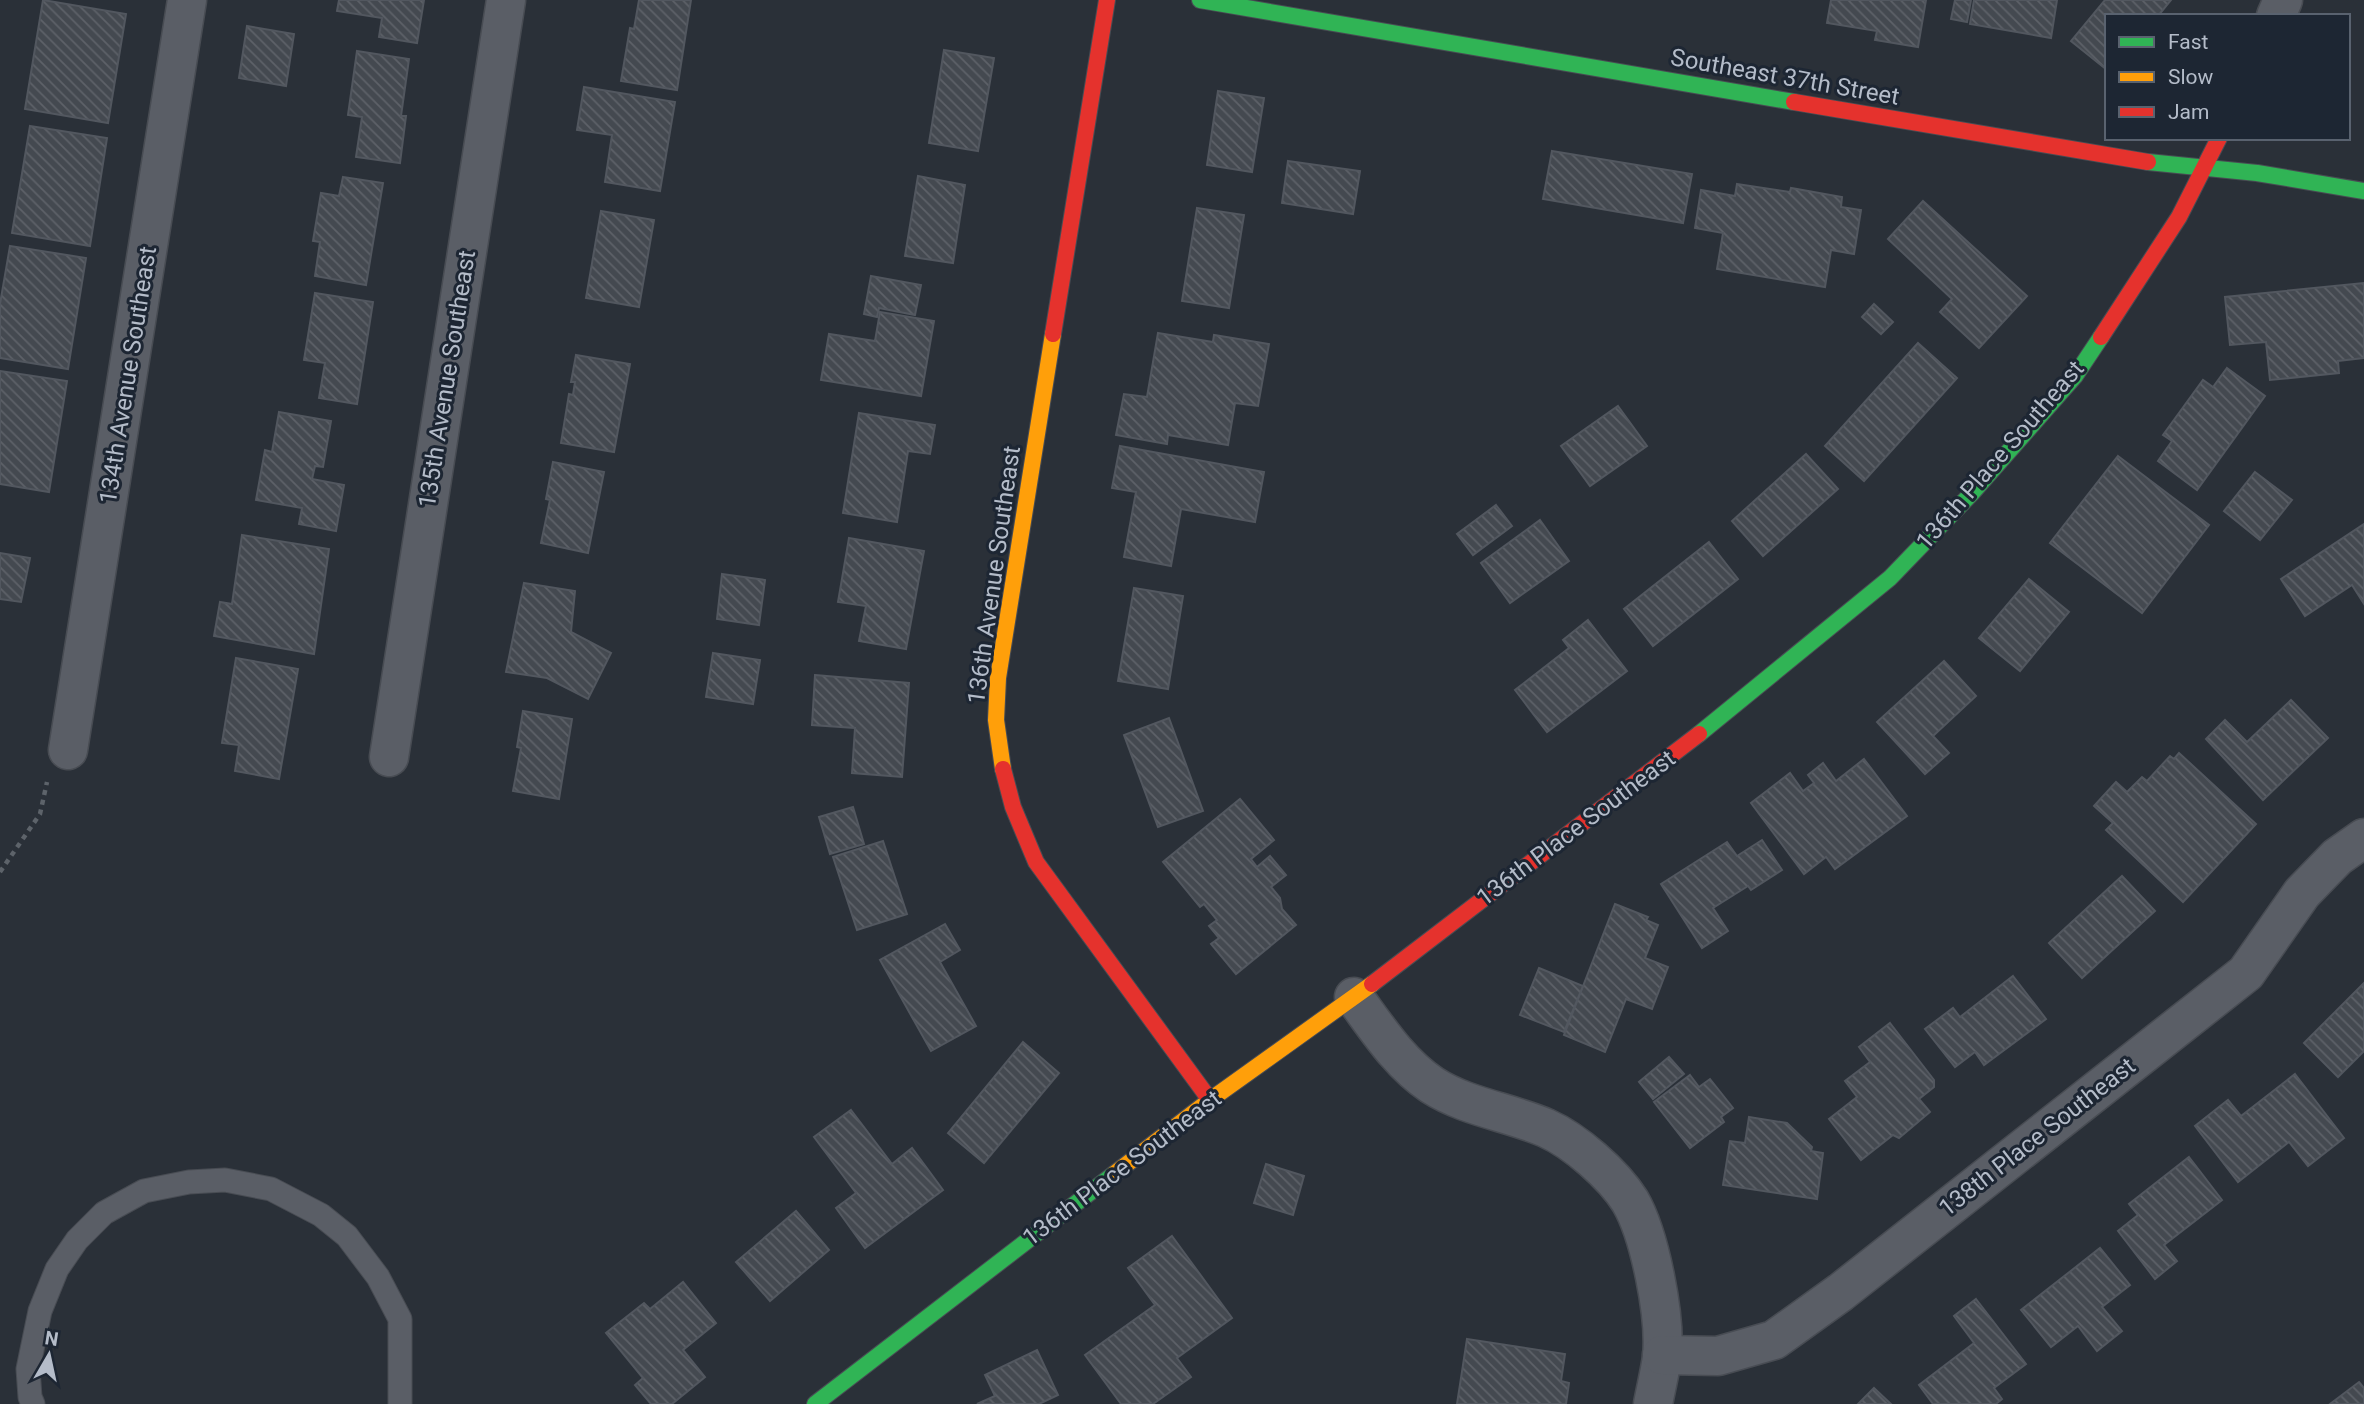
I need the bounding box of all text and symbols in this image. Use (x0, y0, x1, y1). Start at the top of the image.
legend (2105, 14, 2350, 140)
text: Fast (2168, 30, 2209, 54)
street label: Southeast 37th Street (1669, 43, 1902, 111)
text: Slow (2168, 65, 2214, 89)
text: Jam (2168, 100, 2209, 124)
street label: 134th Avenue Southeast (94, 244, 162, 506)
street label: 135th Avenue Southeast (413, 248, 481, 510)
street label: 136th Place Southeast (1910, 355, 2090, 555)
street label: 136th Avenue Southeast (962, 444, 1026, 706)
street label: 136th Place Southeast (1471, 744, 1681, 912)
street label: 138th Place Southeast (1933, 1052, 2141, 1222)
street label: 136th Place Southeast (1017, 1084, 1227, 1252)
north arrow (14, 1320, 84, 1390)
text: N (43, 1326, 60, 1351)

